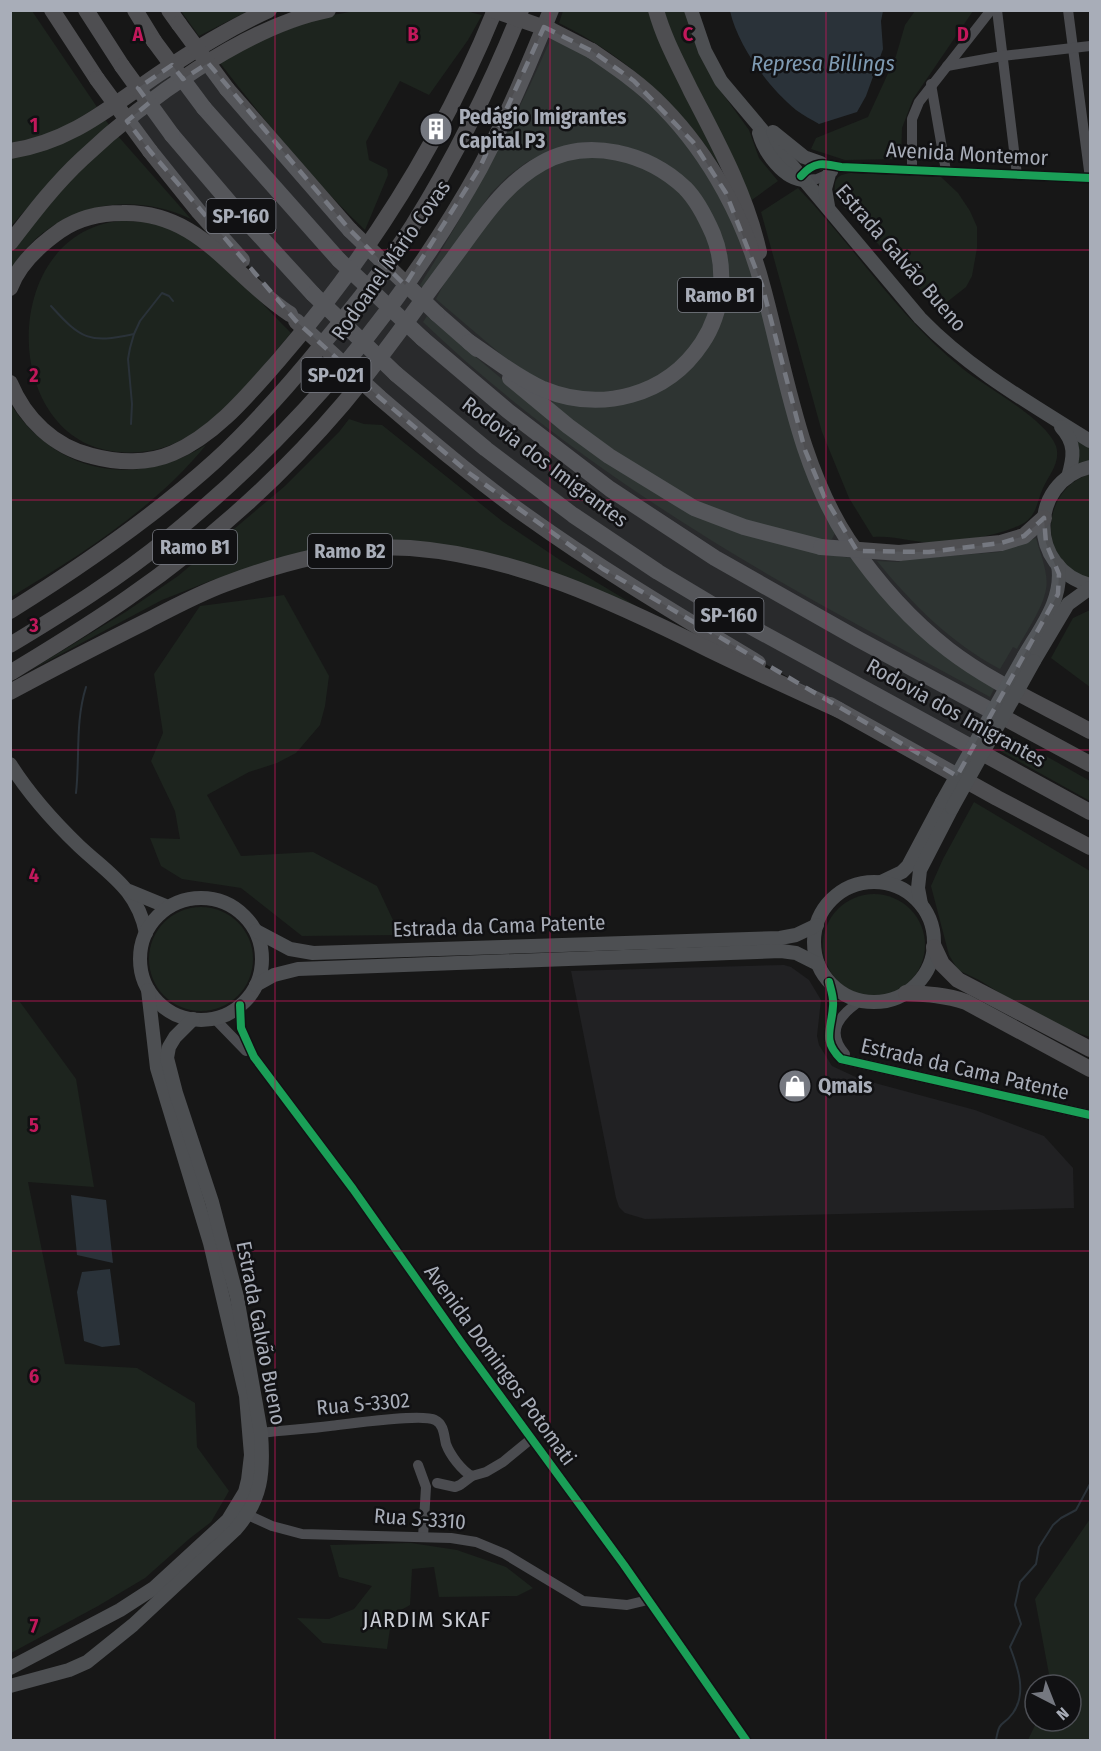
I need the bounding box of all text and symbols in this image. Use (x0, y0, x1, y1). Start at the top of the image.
text: A (132, 22, 145, 46)
text: B (407, 22, 419, 46)
text: C (683, 22, 694, 46)
text: D (957, 22, 969, 46)
water label: Represa Billings (751, 50, 895, 77)
place label: Pedágio Imigrantes Capital P3 (459, 104, 627, 154)
building icon: Pedágio Imigrantes Capital P3 (418, 111, 454, 147)
text: 1 (30, 113, 38, 137)
street label: Avenida Montemor (885, 137, 1049, 171)
street label: Rodoanel Mário Covas (326, 175, 456, 345)
street label: Estrada Galvão Bueno (830, 179, 972, 337)
road number: SP-160 (206, 199, 276, 233)
road number: Ramo B1 (678, 278, 762, 312)
road number: SP-021 (302, 358, 370, 392)
text: 2 (28, 363, 39, 387)
street label: Rodovia dos Imigrantes (457, 391, 633, 533)
road number: Ramo B1 (153, 530, 237, 564)
road number: Ramo B2 (308, 534, 392, 568)
road number: SP-160 (694, 598, 764, 632)
text: 3 (28, 613, 39, 637)
street label: Rodovia dos Imigrantes (862, 653, 1050, 773)
text: 4 (29, 863, 39, 887)
street label: Estrada da Cama Patente (392, 909, 606, 943)
street label: Estrada da Cama Patente (858, 1032, 1072, 1106)
shop icon: Qmais (777, 1068, 813, 1104)
place label: Qmais (818, 1073, 872, 1099)
text: 5 (29, 1113, 39, 1137)
street label: Estrada Galvão Bueno (230, 1239, 292, 1427)
street label: Avenida Domingos Potomati (419, 1260, 581, 1470)
text: 6 (29, 1364, 39, 1388)
street label: Rua S-3302 (315, 1387, 411, 1421)
street label: Rua S-3310 (373, 1503, 467, 1535)
district label: JARDIM SKAF (362, 1606, 492, 1633)
text: 7 (30, 1614, 39, 1638)
north arrow (1023, 1673, 1083, 1733)
text: N (1053, 1704, 1073, 1724)

